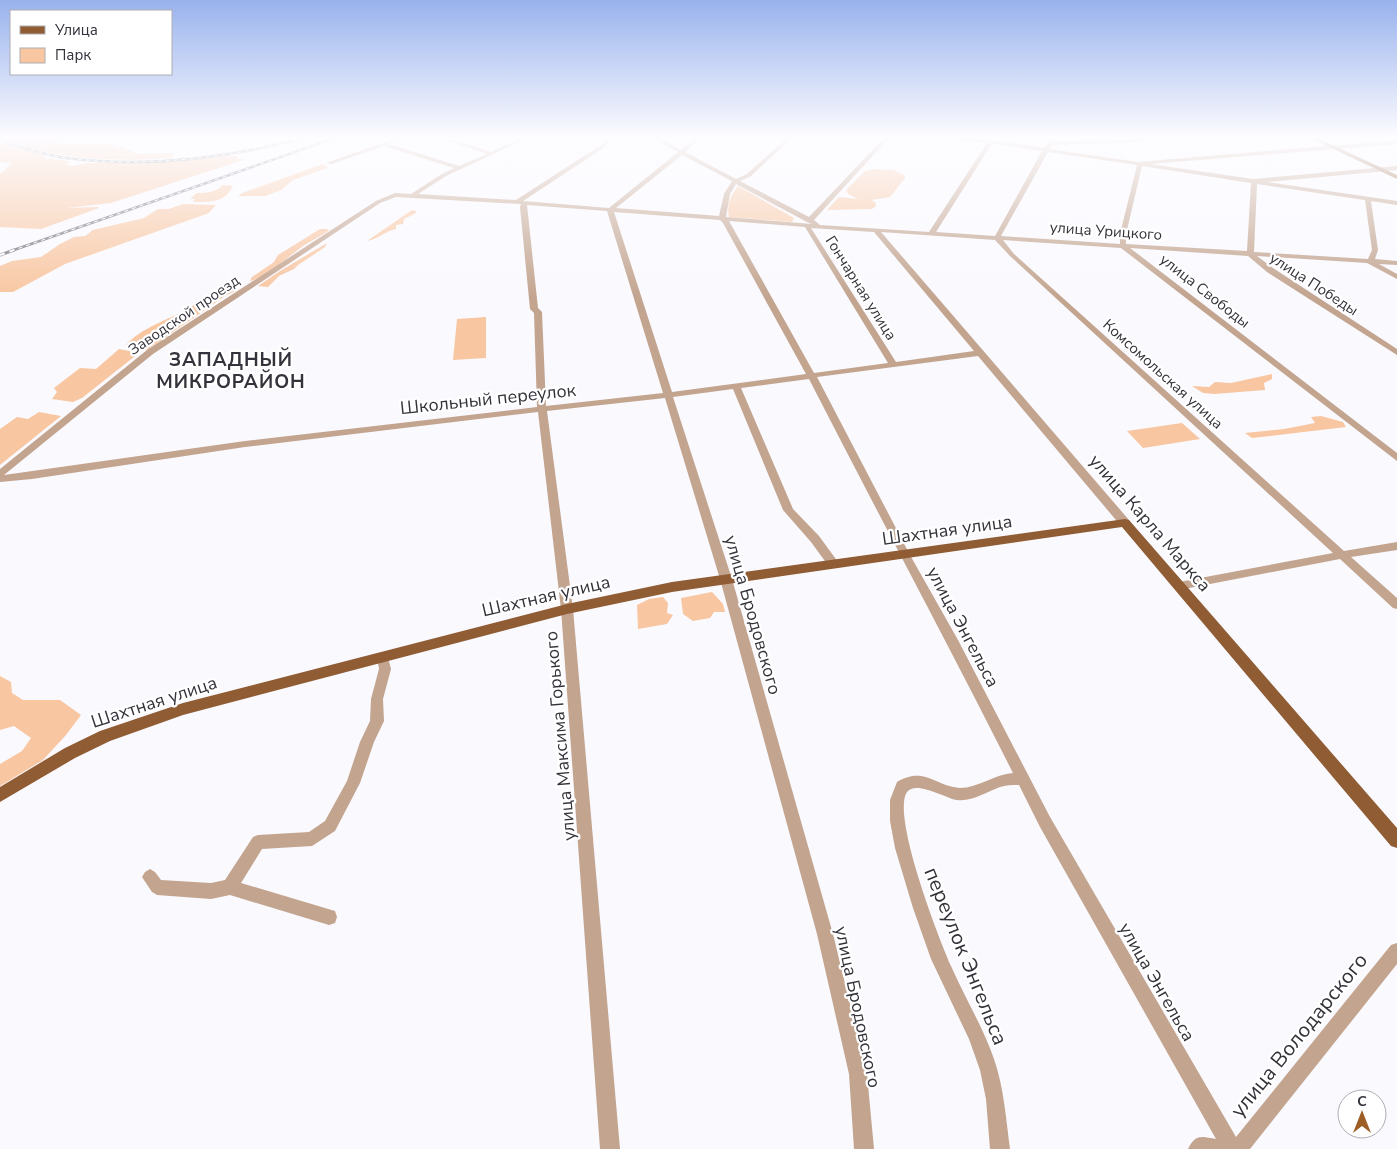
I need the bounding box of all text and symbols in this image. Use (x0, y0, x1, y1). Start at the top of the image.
legend (10, 10, 172, 75)
text: Улица (54, 20, 98, 40)
text: Парк (55, 45, 91, 65)
street label: улица Урицкого (1049, 217, 1163, 245)
street label: Гончарная улица (821, 232, 901, 344)
street label: улица Победы (1266, 248, 1362, 320)
street label: улица Свободы (1156, 249, 1254, 333)
street label: Заводской проезд (124, 270, 244, 360)
street label: Комсомольская улица (1099, 315, 1227, 433)
district label: ЗАПАДНЫЙ МИКРОРАЙОН (156, 347, 306, 395)
street label: Школьный переулок (399, 378, 578, 420)
street label: улица Карла Маркса (1084, 449, 1216, 597)
street label: Шахтная улица (880, 509, 1014, 551)
street label: улица Бродовского (719, 533, 787, 697)
street label: улица Энгельса (921, 563, 1005, 691)
street label: Шахтная улица (479, 570, 613, 622)
street label: улица Максима Горького (539, 630, 581, 842)
street label: Шахтная улица (88, 670, 220, 734)
street label: переулок Энгельса (917, 863, 1015, 1049)
street label: улица Энгельса (1113, 918, 1201, 1046)
street label: улица Бродовского (829, 924, 887, 1090)
street label: улица Володарского (1224, 947, 1374, 1123)
north arrow (1337, 1089, 1387, 1139)
text: С (1357, 1092, 1367, 1111)

